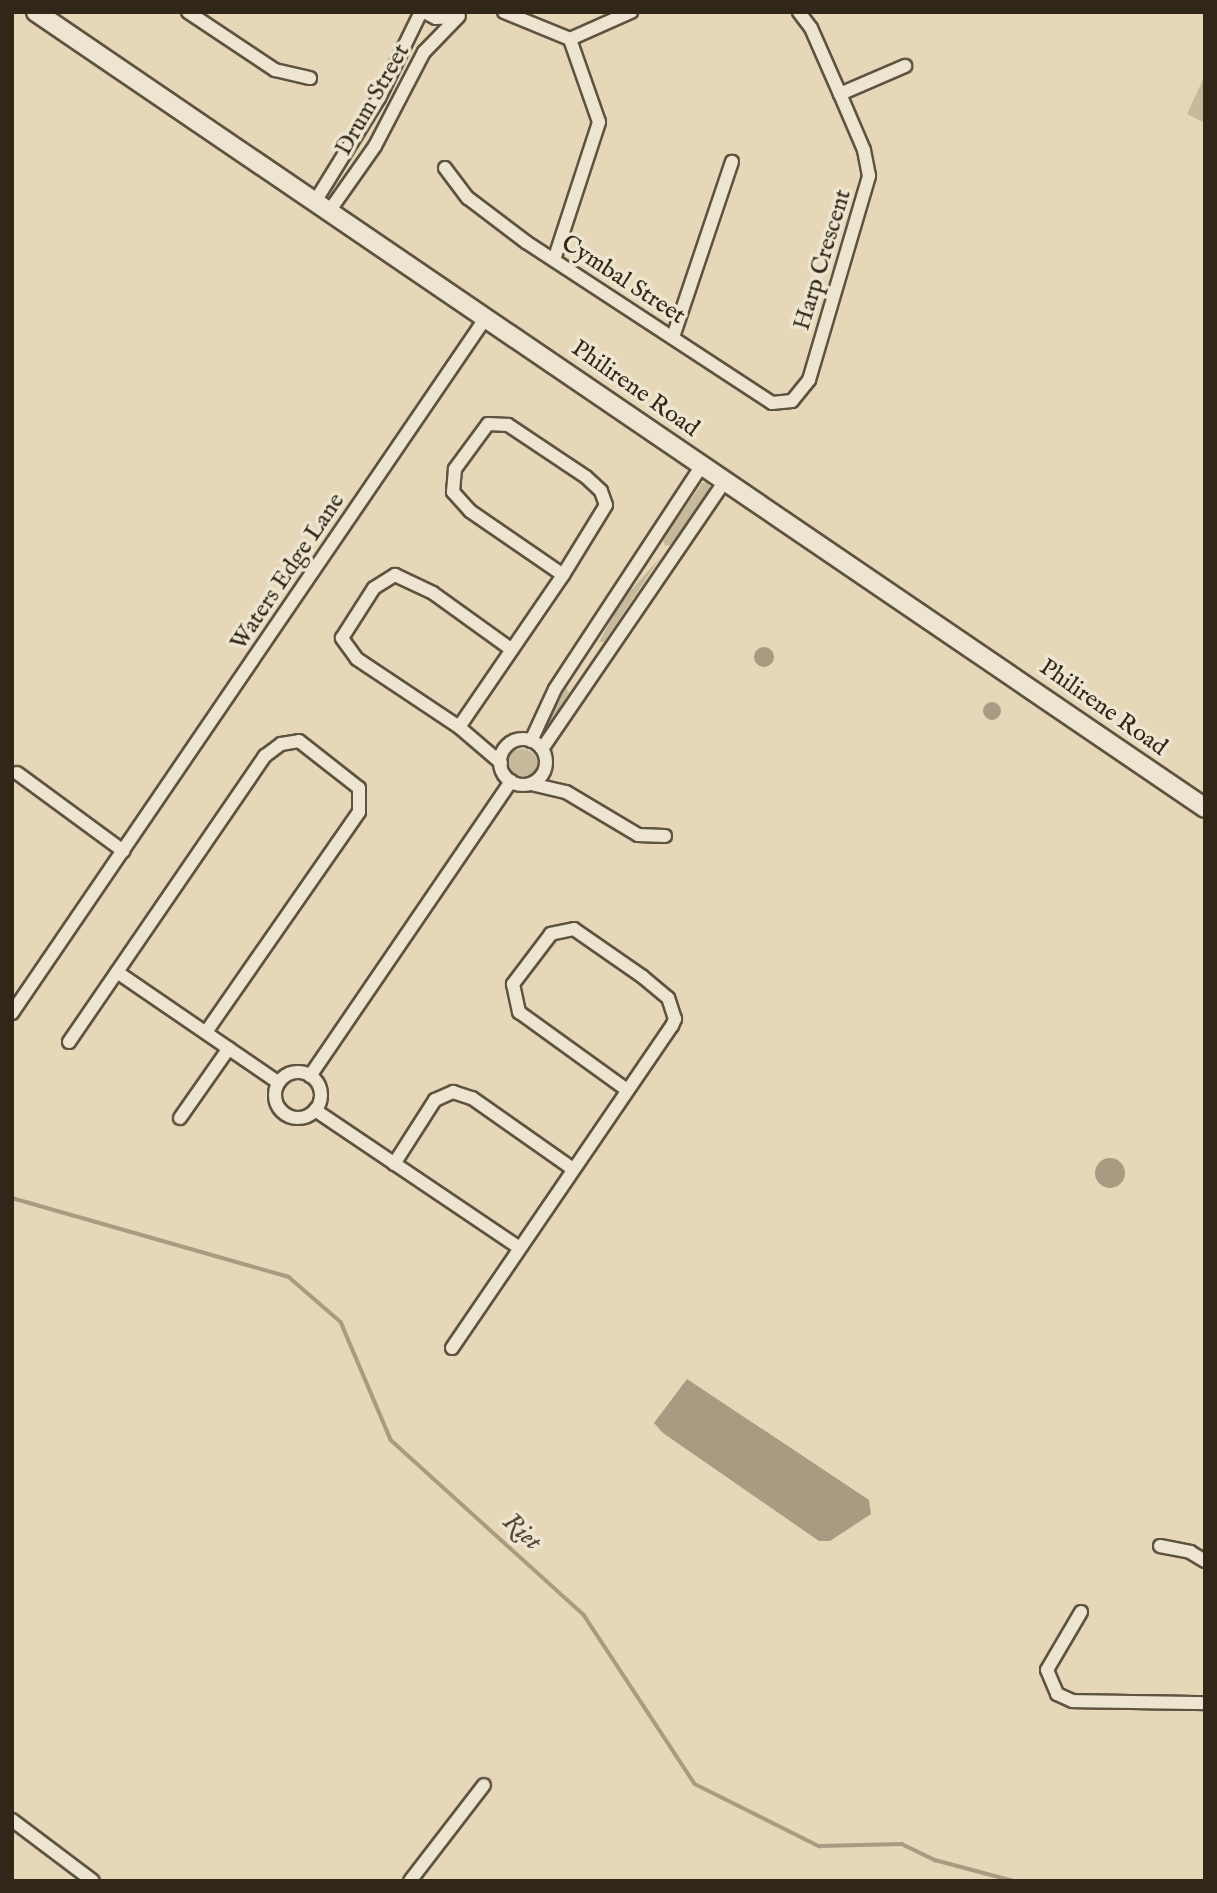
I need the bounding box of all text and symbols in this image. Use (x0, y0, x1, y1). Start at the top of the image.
street label: Drum Street (330, 39, 416, 161)
street label: Harp Crescent (788, 186, 858, 334)
street label: Cymbal Street (556, 229, 690, 331)
street label: Philirene Road (566, 334, 704, 444)
street label: Waters Edge Lane (225, 488, 351, 656)
street label: Philirene Road (1034, 653, 1172, 763)
water label: Riet (496, 1507, 548, 1557)

